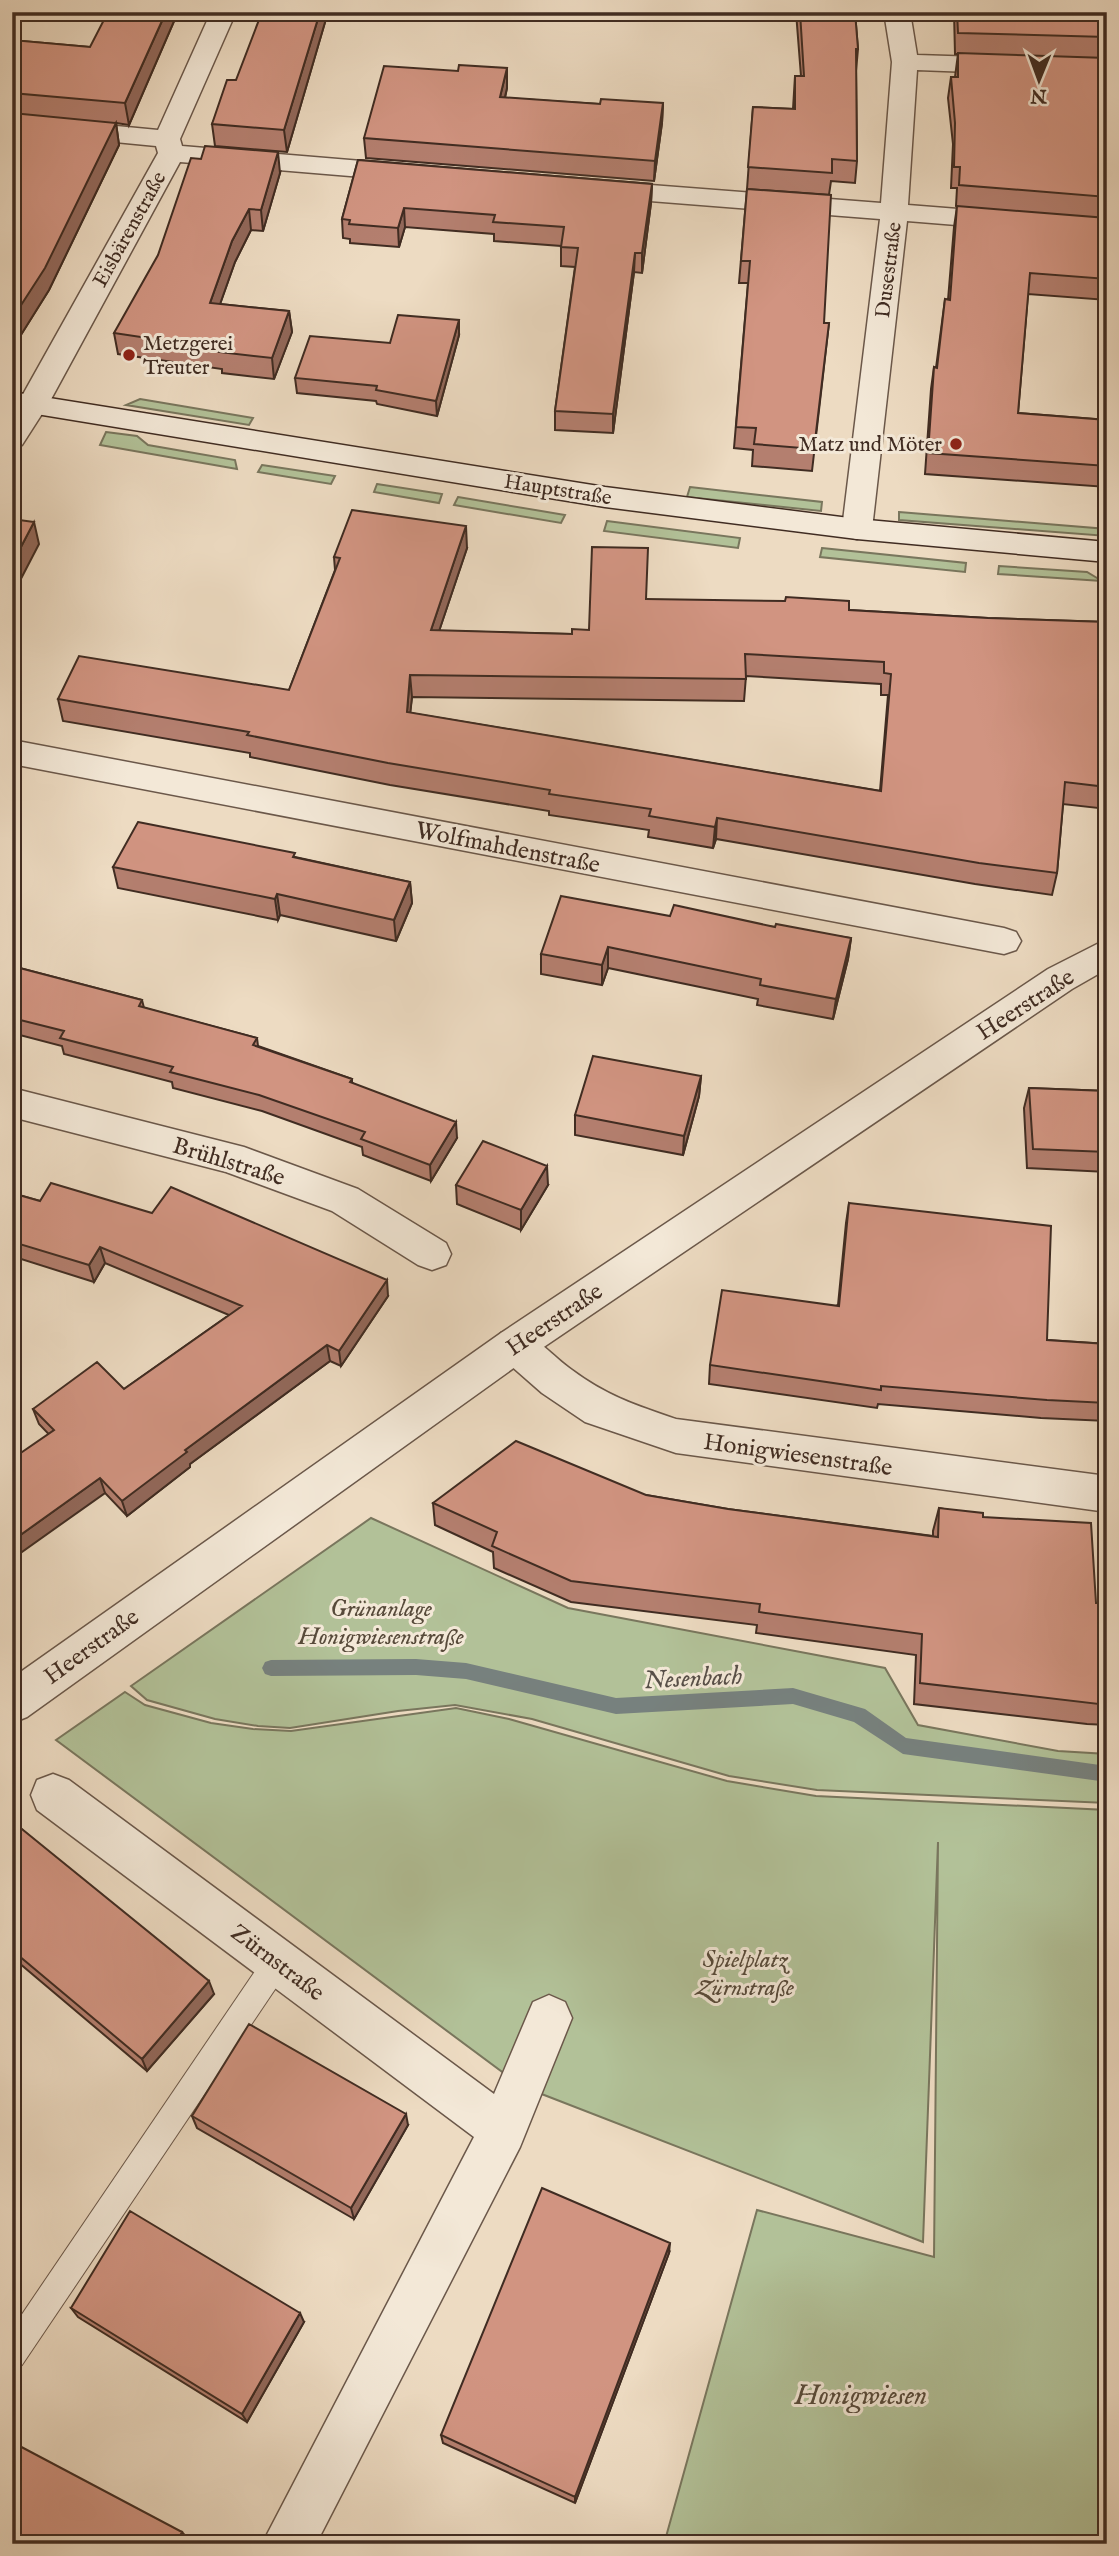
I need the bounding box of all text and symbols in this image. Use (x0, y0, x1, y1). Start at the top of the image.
north arrow (1004, 46, 1074, 116)
text: N (1030, 83, 1048, 107)
street label: Eisbärenstraße (87, 167, 173, 292)
street label: Dusestraße (870, 220, 909, 320)
place label: Metzgerei Treuter (143, 331, 233, 382)
marker: Metzgerei Treuter (121, 347, 137, 363)
place label: Matz und Möter (798, 432, 942, 459)
marker: Matz und Möter (948, 436, 964, 452)
street label: Hauptstraße (502, 469, 614, 512)
street label: Wolfmahdenstraße (413, 815, 603, 882)
street label: Heerstraße (971, 962, 1081, 1048)
street label: Brühlstraße (169, 1131, 288, 1194)
street label: Heerstraße (500, 1277, 609, 1364)
street label: Honigwiesenstraße (701, 1427, 894, 1484)
park label: Grünanlage Honigwiesenstraße (297, 1594, 464, 1653)
street label: Heerstraße (38, 1602, 146, 1692)
water label: Nesenbach (643, 1659, 743, 1698)
street label: Zürnstraße (224, 1918, 330, 2009)
park label: Spielplatz Zürnstraße (694, 1945, 794, 2004)
park label: Honigwiesen (794, 2379, 927, 2414)

